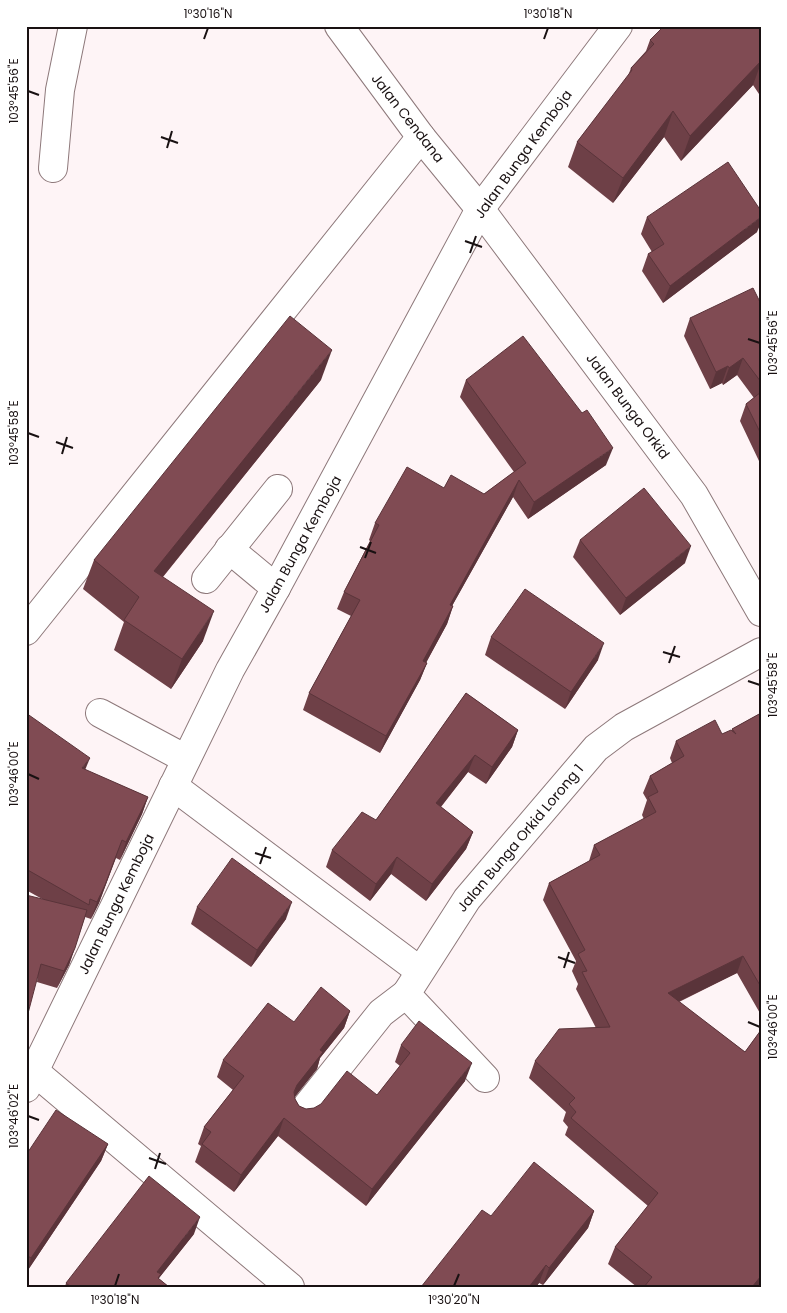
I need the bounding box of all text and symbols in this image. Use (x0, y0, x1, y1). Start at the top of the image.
text: 1°30'16"N (184, 5, 232, 22)
text: 1°30'18"N (524, 5, 572, 22)
text: 103°45'56"E (5, 58, 22, 124)
street label: Jalan Cendana (367, 69, 449, 167)
street label: Jalan Bunga Kemboja (469, 86, 577, 222)
text: 103°45'56"E (764, 310, 781, 376)
street label: Jalan Bunga Orkid (581, 349, 675, 463)
text: 103°45'58"E (5, 400, 22, 466)
street label: Jalan Bunga Kemboja (254, 472, 346, 616)
text: 103°45'58"E (764, 652, 781, 718)
text: 103°46'00"E (5, 741, 22, 807)
street label: Jalan Bunga Orkid Lorong 1 (452, 760, 588, 916)
street label: Jalan Bunga Kemboja (73, 830, 159, 978)
text: 103°46'00"E (764, 994, 781, 1060)
text: 103°46'02"E (5, 1084, 22, 1148)
text: 1°30'18"N (91, 1291, 139, 1308)
text: 1°30'20"N (428, 1291, 480, 1308)

